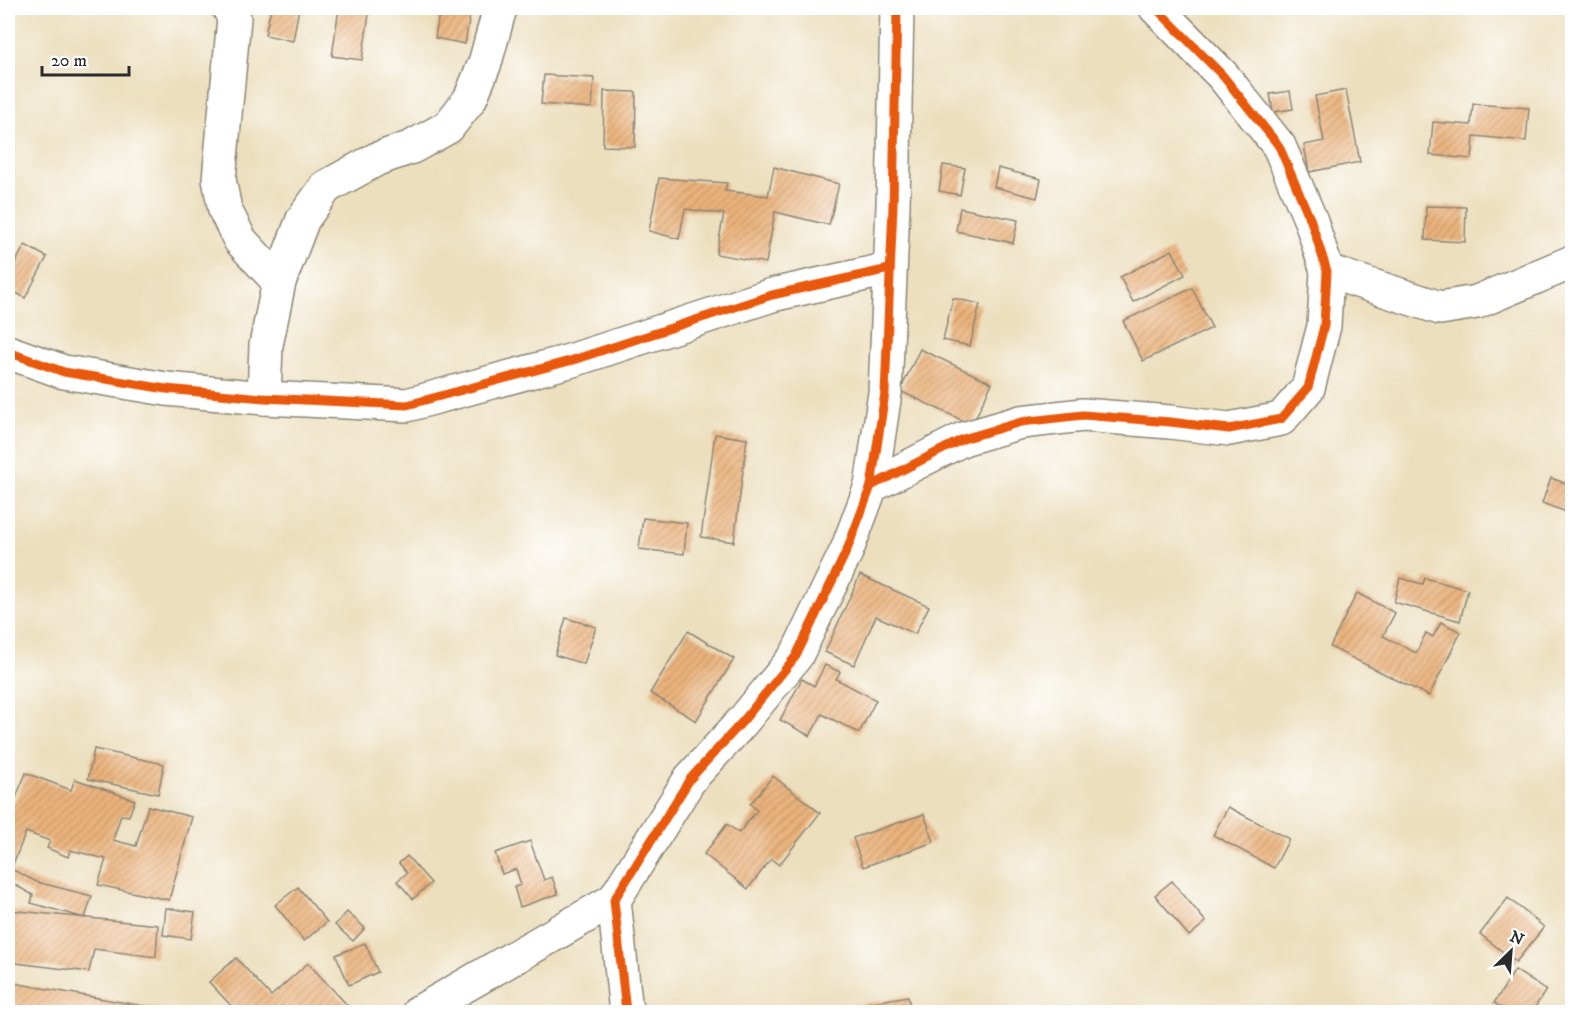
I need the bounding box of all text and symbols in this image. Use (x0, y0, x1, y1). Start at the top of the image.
scale bar (42, 39, 129, 77)
text: 20 m (51, 50, 87, 72)
north arrow (1481, 921, 1541, 981)
text: N (1507, 926, 1527, 950)

